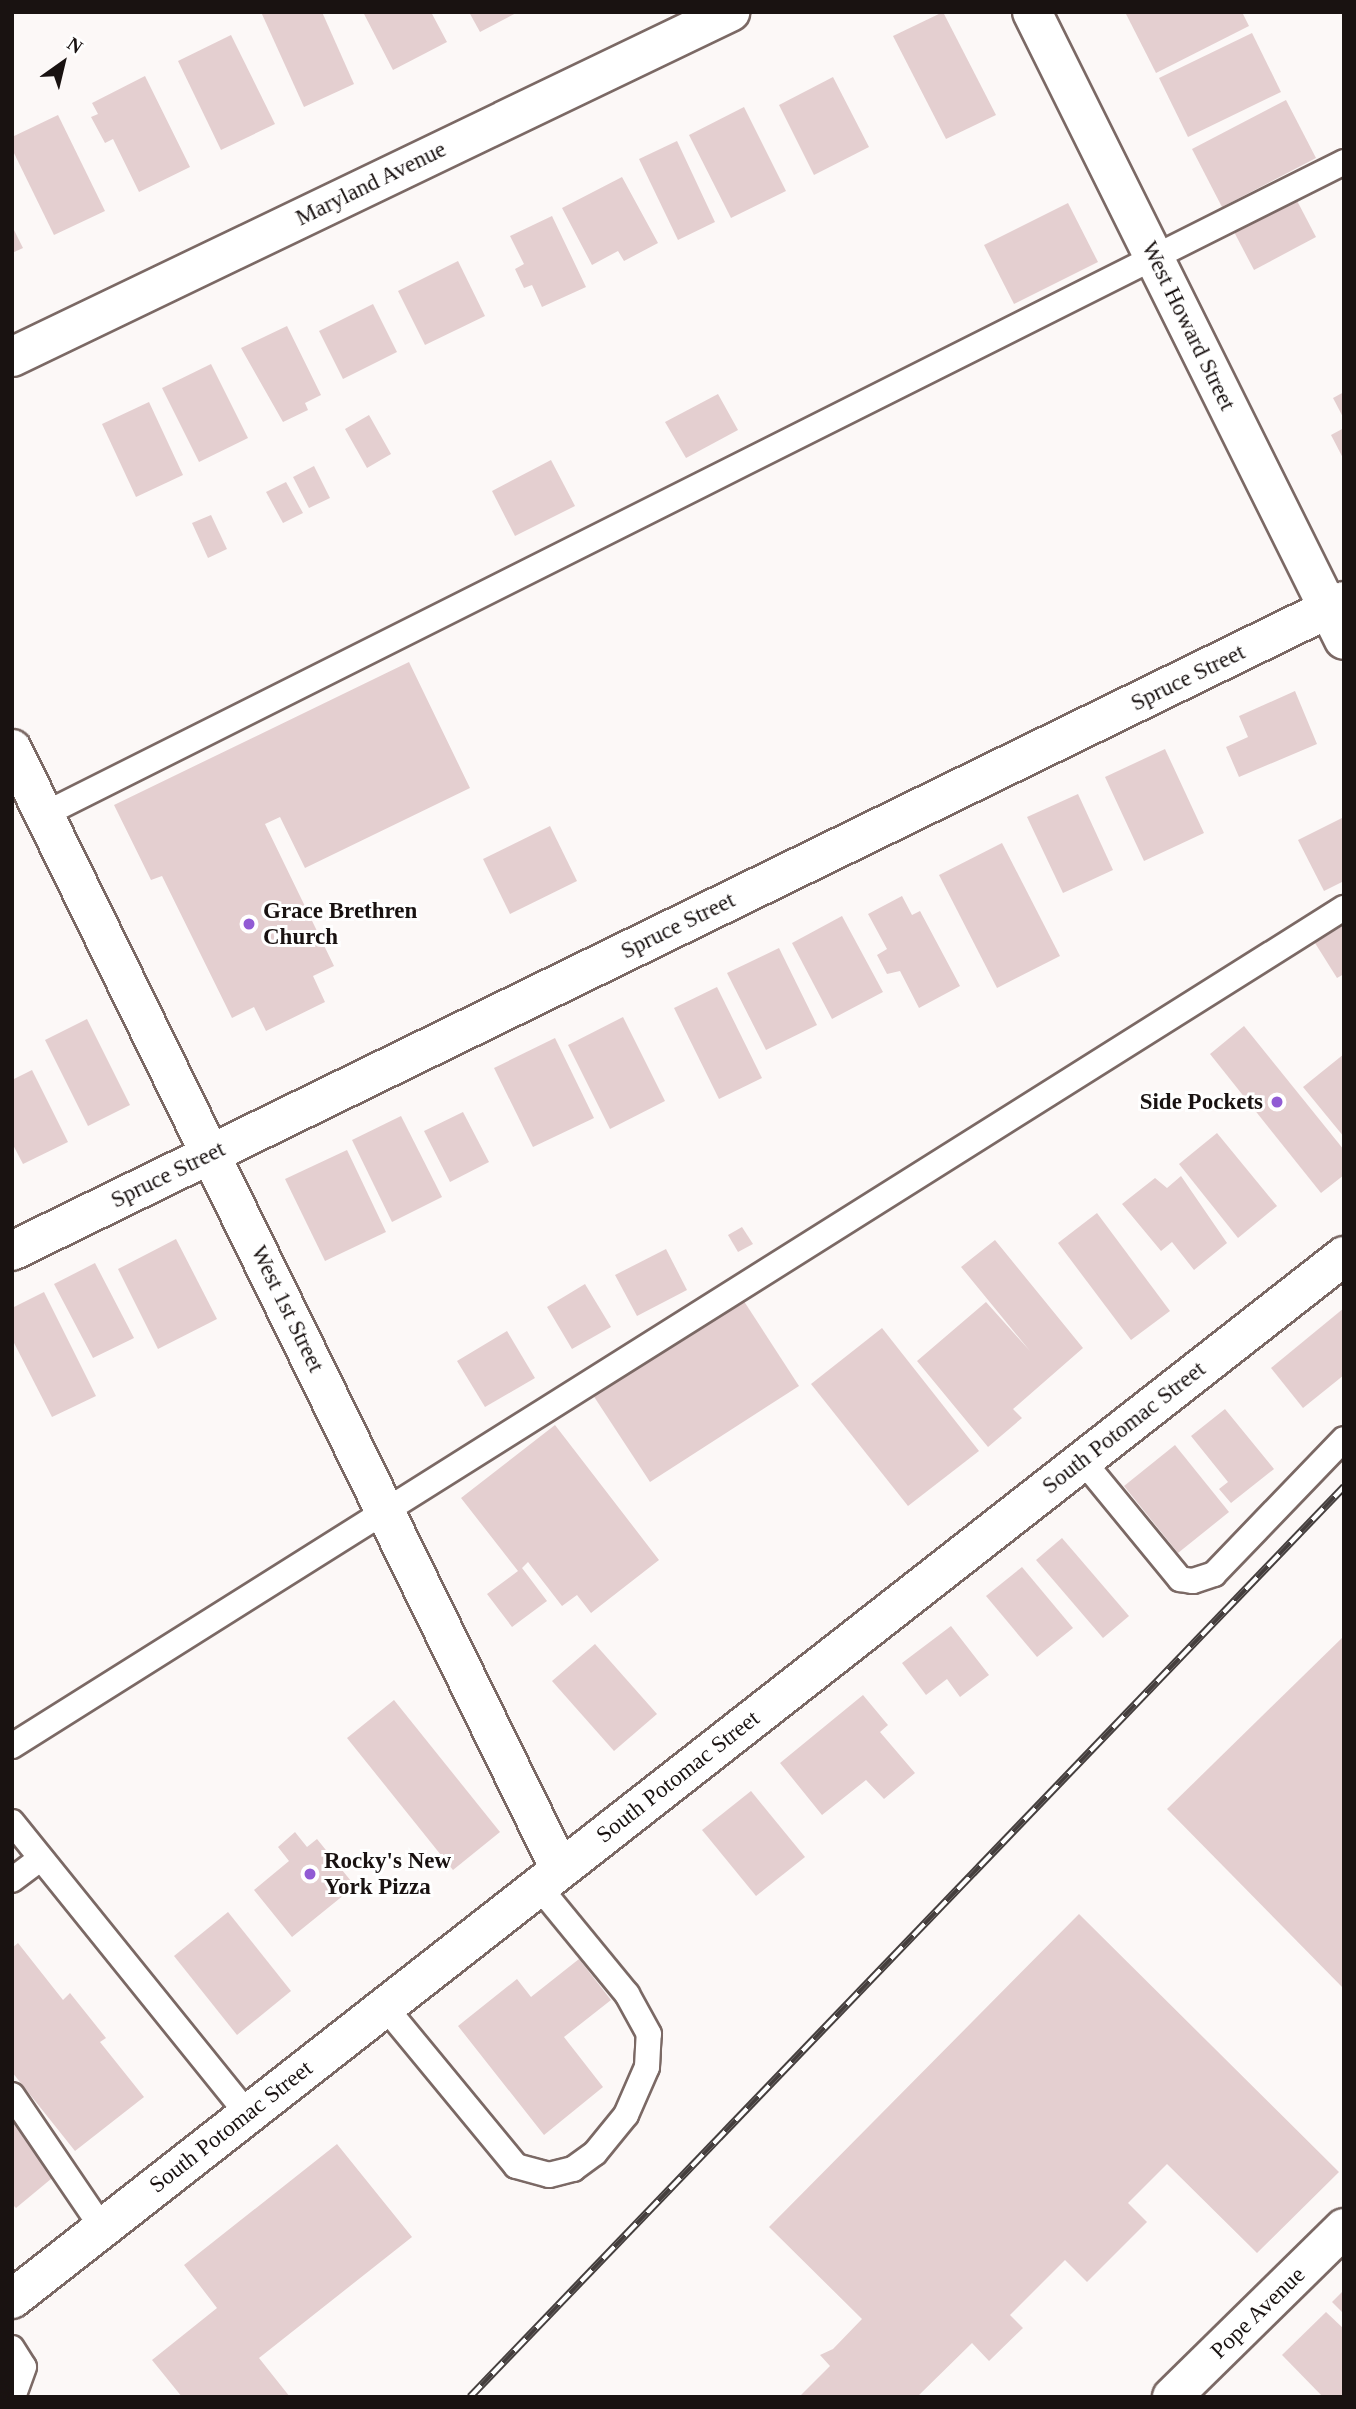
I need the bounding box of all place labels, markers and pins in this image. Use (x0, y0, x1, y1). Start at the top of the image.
place label: Grace Brethren Church (263, 897, 417, 951)
marker: Grace Brethren Church (241, 916, 257, 932)
place label: Side Pockets (1140, 1088, 1263, 1116)
marker: Side Pockets (1269, 1094, 1285, 1110)
place label: Rocky's New York Pizza (324, 1847, 451, 1901)
marker: Rocky's New York Pizza (302, 1866, 318, 1882)

